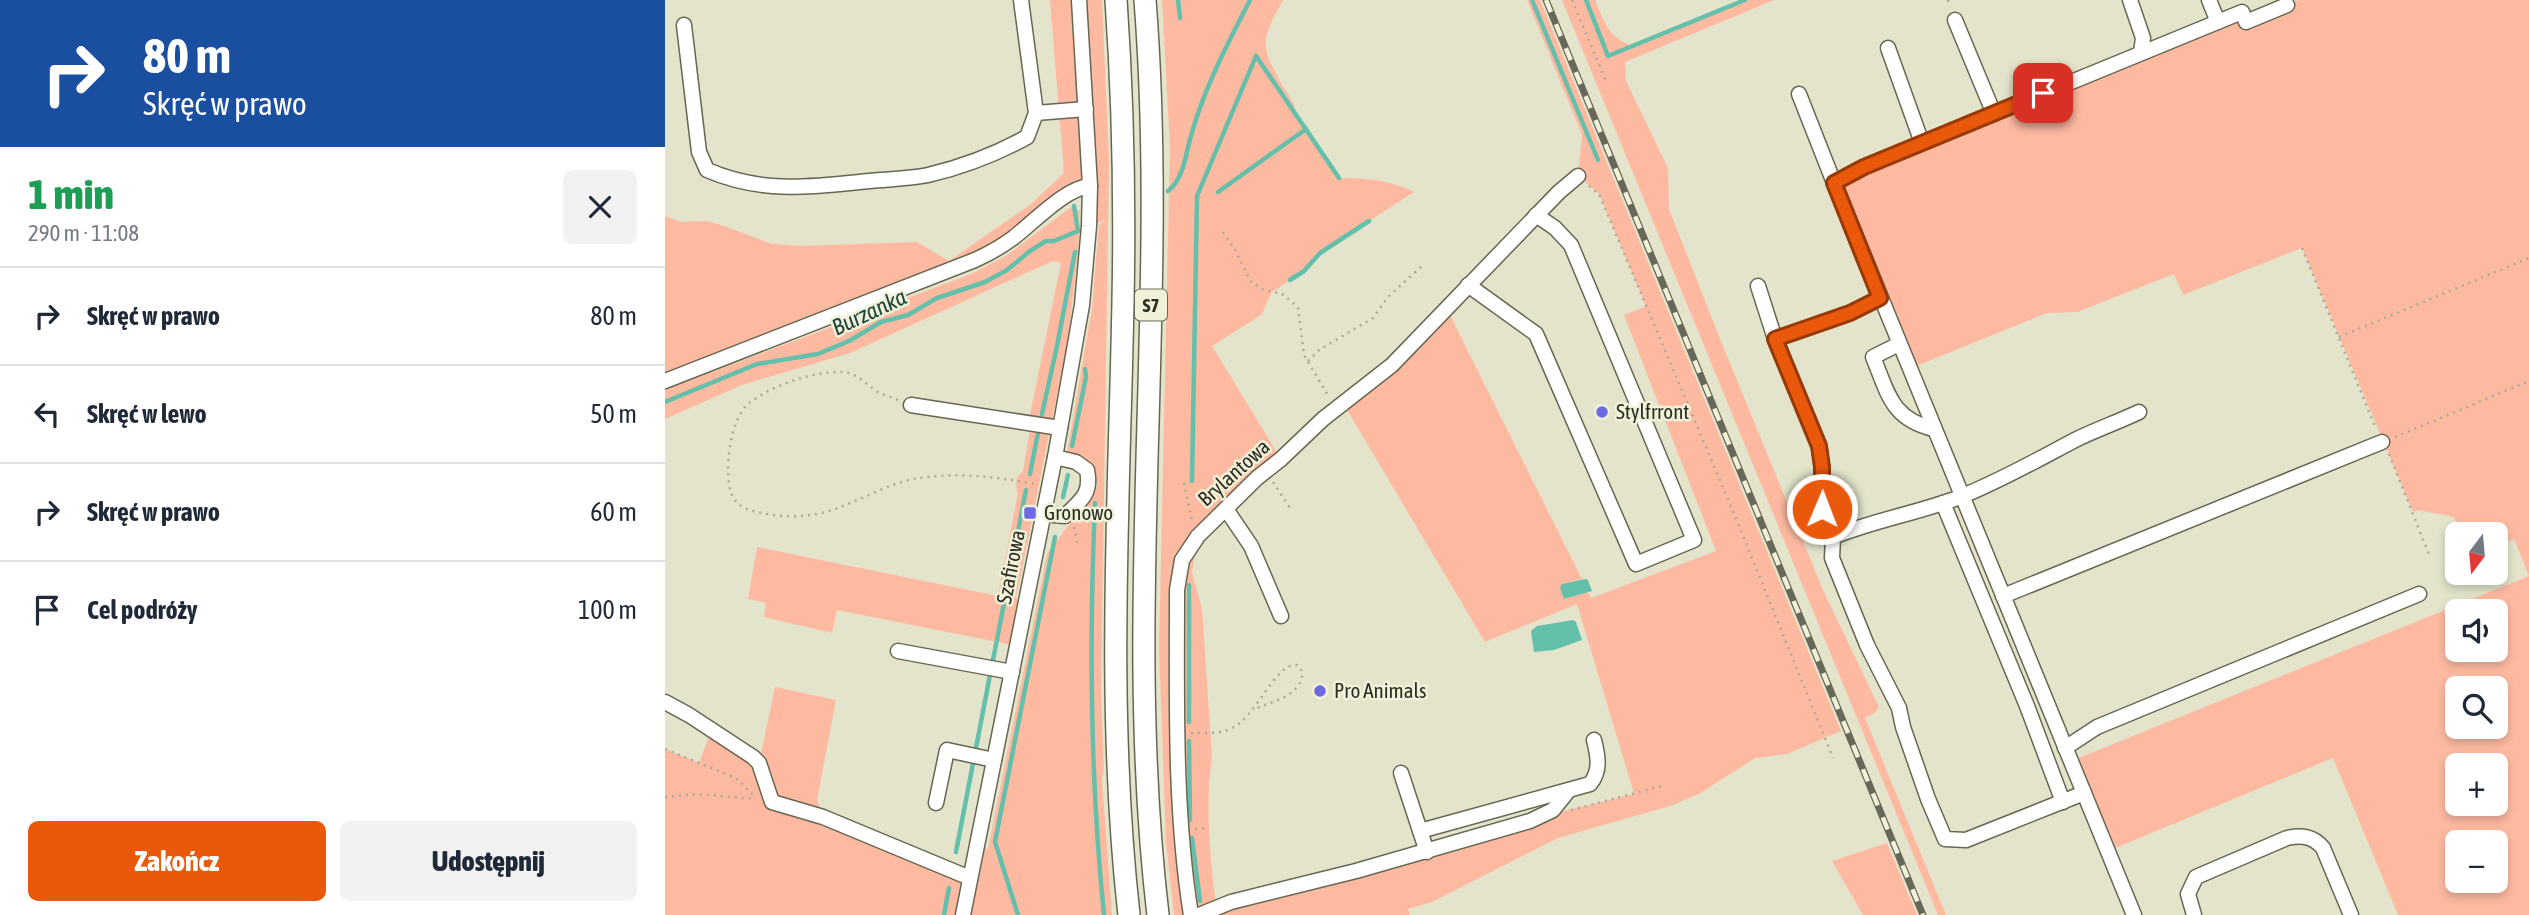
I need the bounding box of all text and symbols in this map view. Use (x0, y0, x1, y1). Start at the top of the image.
text: 80 m (143, 27, 231, 83)
icon: right (28, 28, 119, 119)
pin (2013, 63, 2073, 123)
icon: arrive (2024, 74, 2062, 112)
text: Skręć w prawo (143, 85, 307, 122)
text: 1 min (28, 170, 114, 218)
button: close (563, 170, 637, 244)
text: 290 m · 11:08 (28, 220, 139, 246)
water label: Burzanka (828, 283, 911, 340)
road number: S7 (1135, 290, 1167, 320)
icon: right (28, 297, 66, 335)
text: Skręć w prawo (87, 301, 220, 331)
text: 80 m (590, 301, 637, 331)
icon: left (28, 395, 66, 433)
text: Skręć w lewo (87, 399, 207, 429)
text: 50 m (590, 399, 637, 429)
place label: Stylfrront (1616, 399, 1689, 423)
marker: Stylfrront (1594, 404, 1610, 420)
street label: Brylantowa (1193, 434, 1274, 511)
position arrow (1785, 472, 1859, 546)
icon: right (28, 493, 66, 531)
text: Skręć w prawo (87, 497, 220, 527)
text: 60 m (590, 497, 637, 527)
place label: Gronowo (1044, 500, 1113, 524)
marker: Gronowo (1022, 505, 1038, 521)
north arrow (2445, 522, 2508, 584)
map controls (2445, 522, 2508, 893)
street label: Szafirowa (991, 528, 1029, 606)
icon: arrive (28, 591, 66, 629)
text: Cel podróży (87, 595, 198, 625)
text: 100 m (578, 595, 637, 625)
button: sound (2445, 599, 2508, 662)
button: search (2445, 676, 2508, 739)
place label: Pro Animals (1334, 678, 1426, 702)
marker: Pro Animals (1312, 683, 1328, 699)
button: + (2445, 753, 2508, 816)
button: Zakończ (28, 821, 326, 901)
button: Udostępnij (340, 821, 637, 901)
button: − (2445, 830, 2508, 893)

